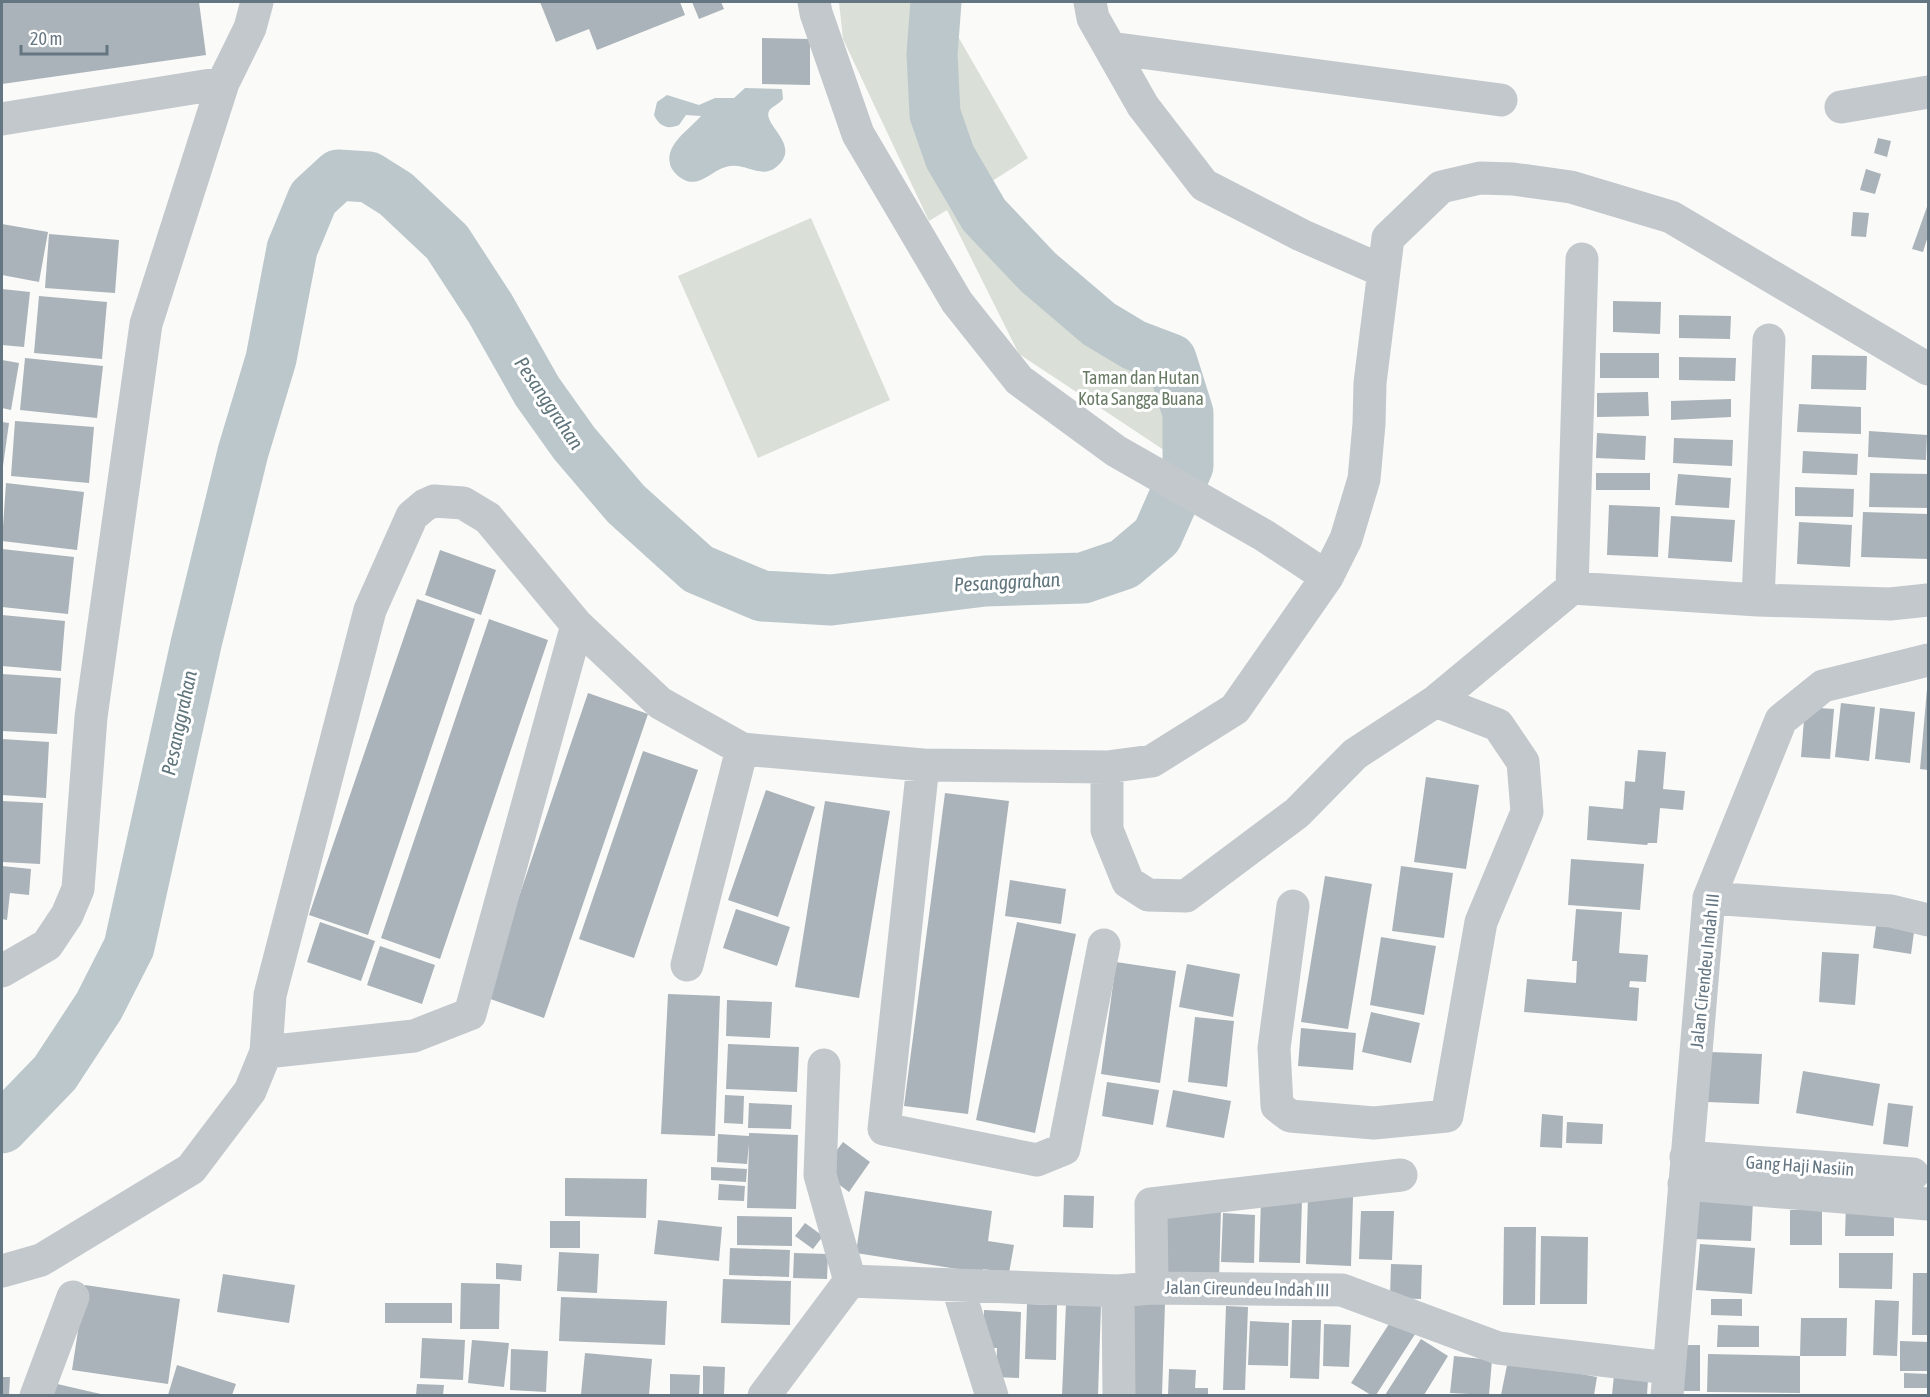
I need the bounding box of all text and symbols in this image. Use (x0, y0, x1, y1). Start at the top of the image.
scale bar (21, 18, 106, 56)
text: 20 m (30, 28, 62, 49)
water label: Pesanggrahan (510, 352, 589, 454)
park label: Taman dan Hutan Kota Sangga Buana (1078, 367, 1204, 409)
water label: Pesanggrahan (953, 567, 1061, 596)
water label: Pesanggrahan (156, 668, 201, 777)
street label: Jalan Cirendeu Indah III (1686, 892, 1723, 1050)
street label: Gang Haji Nasiin (1745, 1151, 1855, 1180)
street label: Jalan Cireundeu Indah III (1165, 1277, 1330, 1300)

